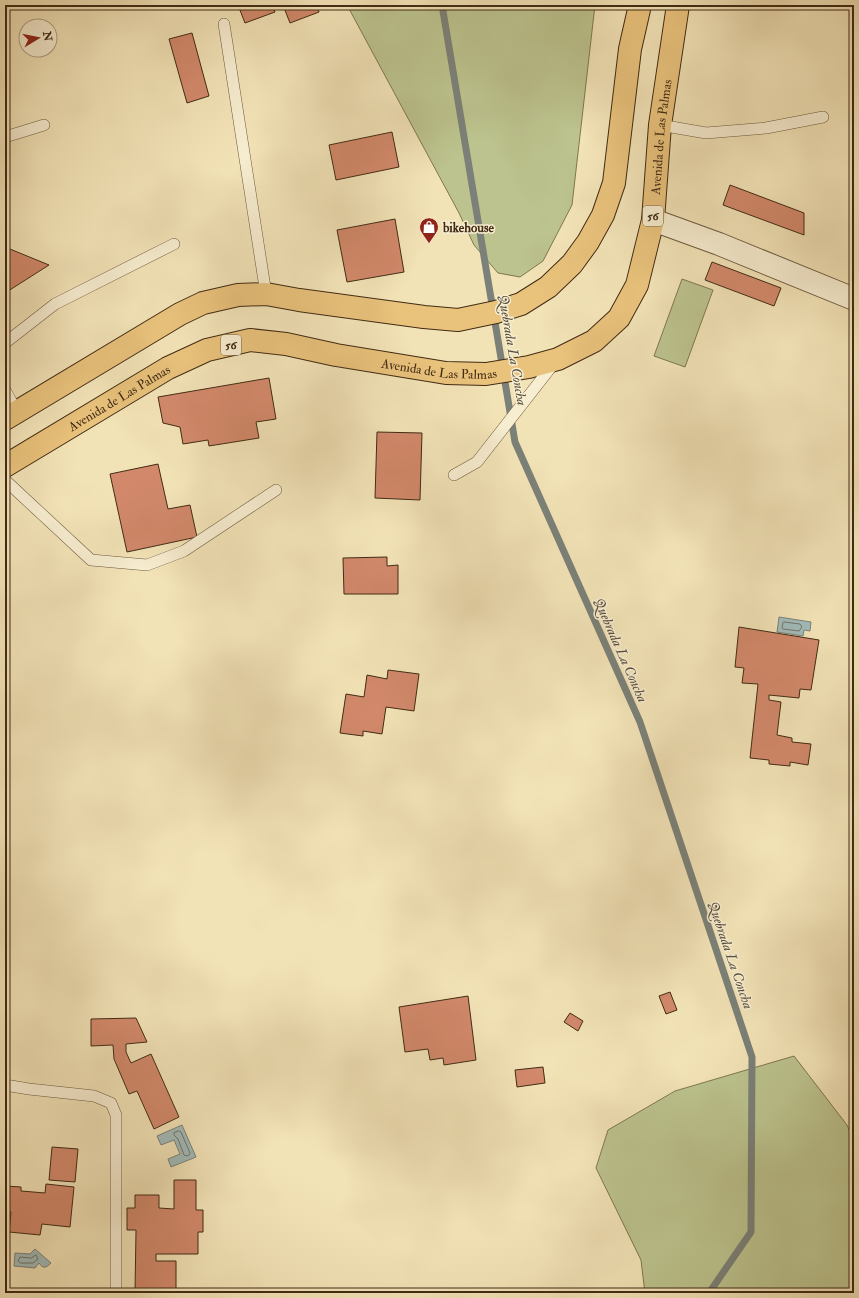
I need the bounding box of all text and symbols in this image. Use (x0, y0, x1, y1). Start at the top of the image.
north arrow (18, 18, 58, 58)
text: N (40, 29, 55, 43)
street label: Avenida de Las Palmas (648, 78, 676, 196)
road number: 56 (643, 206, 663, 226)
shop icon: bikehouse (418, 216, 440, 244)
place label: bikehouse (442, 220, 495, 236)
water label: Quebrada La Concha (493, 293, 531, 408)
road number: 56 (221, 335, 241, 355)
street label: Avenida de Las Palmas (379, 355, 499, 383)
street label: Avenida de Las Palmas (65, 361, 174, 436)
water label: Quebrada La Concha (589, 595, 651, 706)
water label: Quebrada La Concha (703, 899, 757, 1012)

